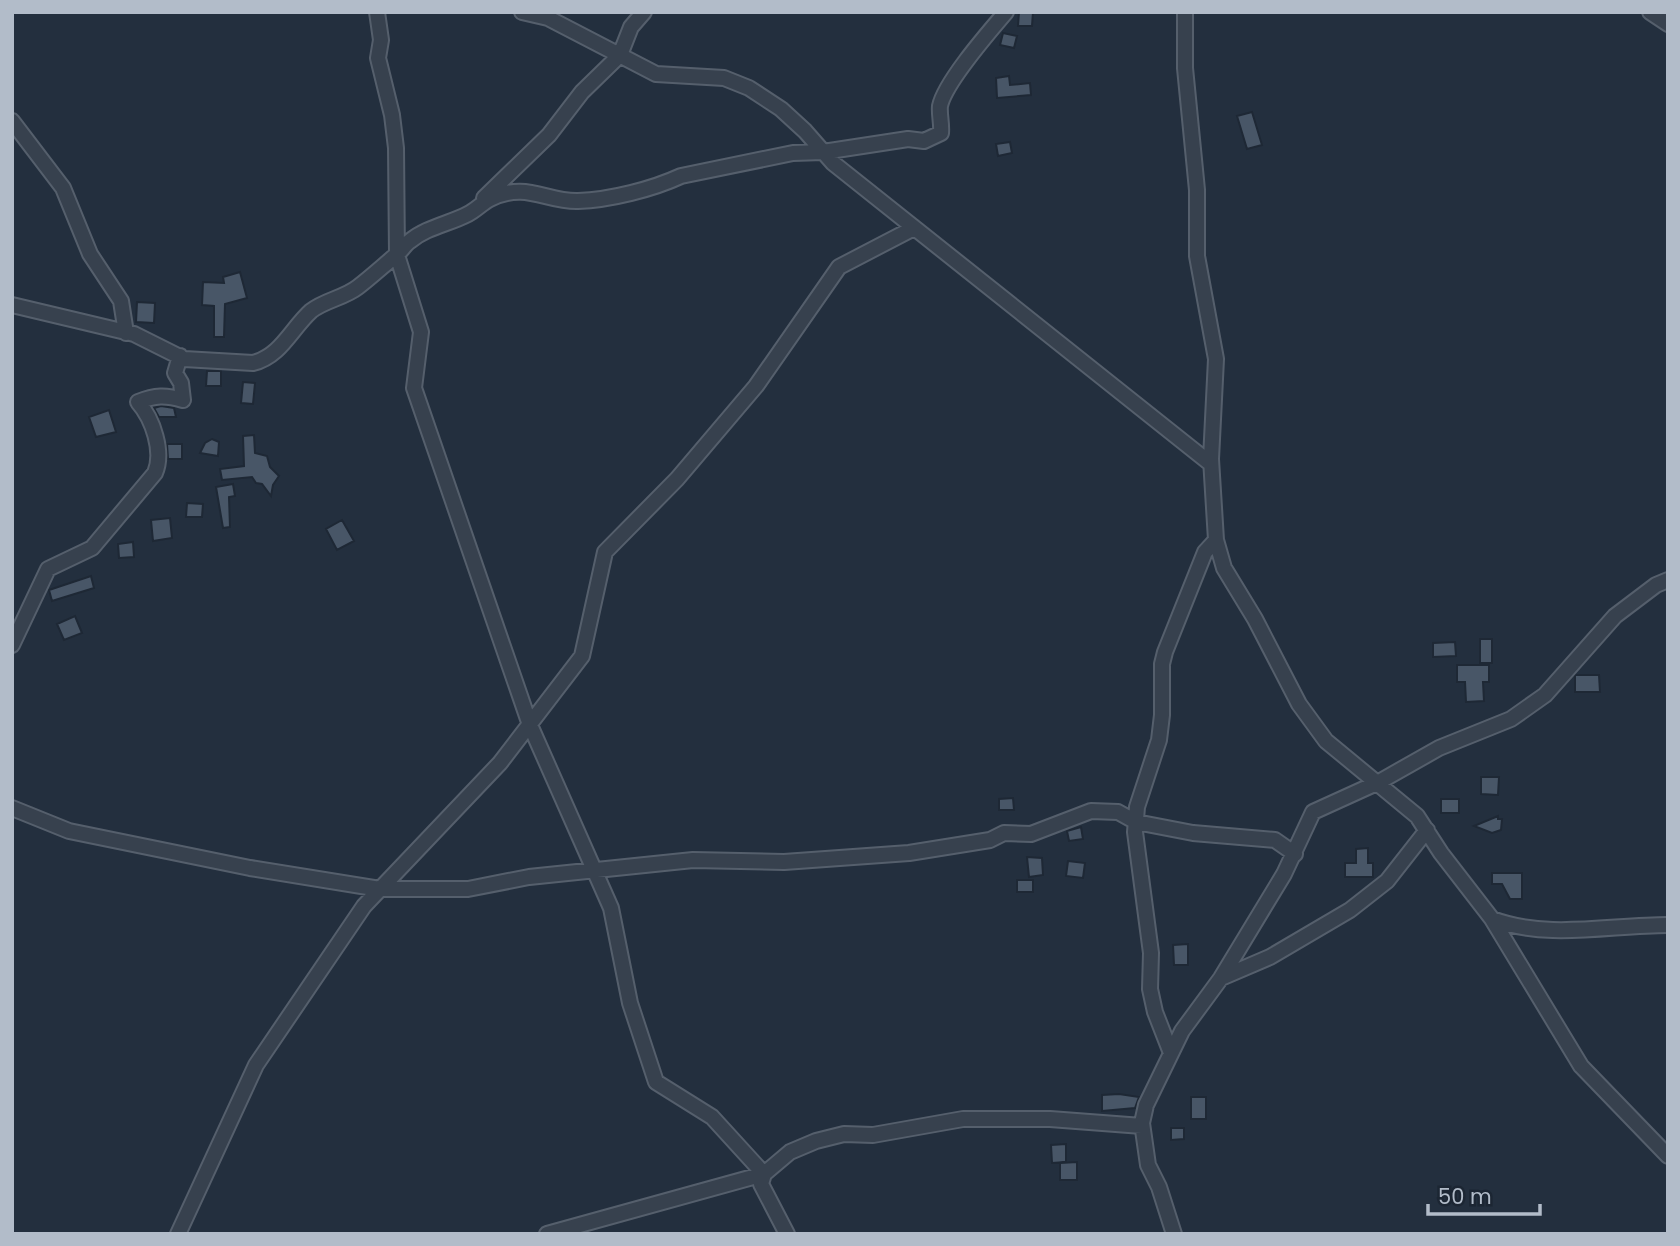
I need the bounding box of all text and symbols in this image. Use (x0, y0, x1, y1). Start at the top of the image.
scale bar (1428, 1172, 1540, 1216)
text: 50 m (1438, 1182, 1492, 1211)

